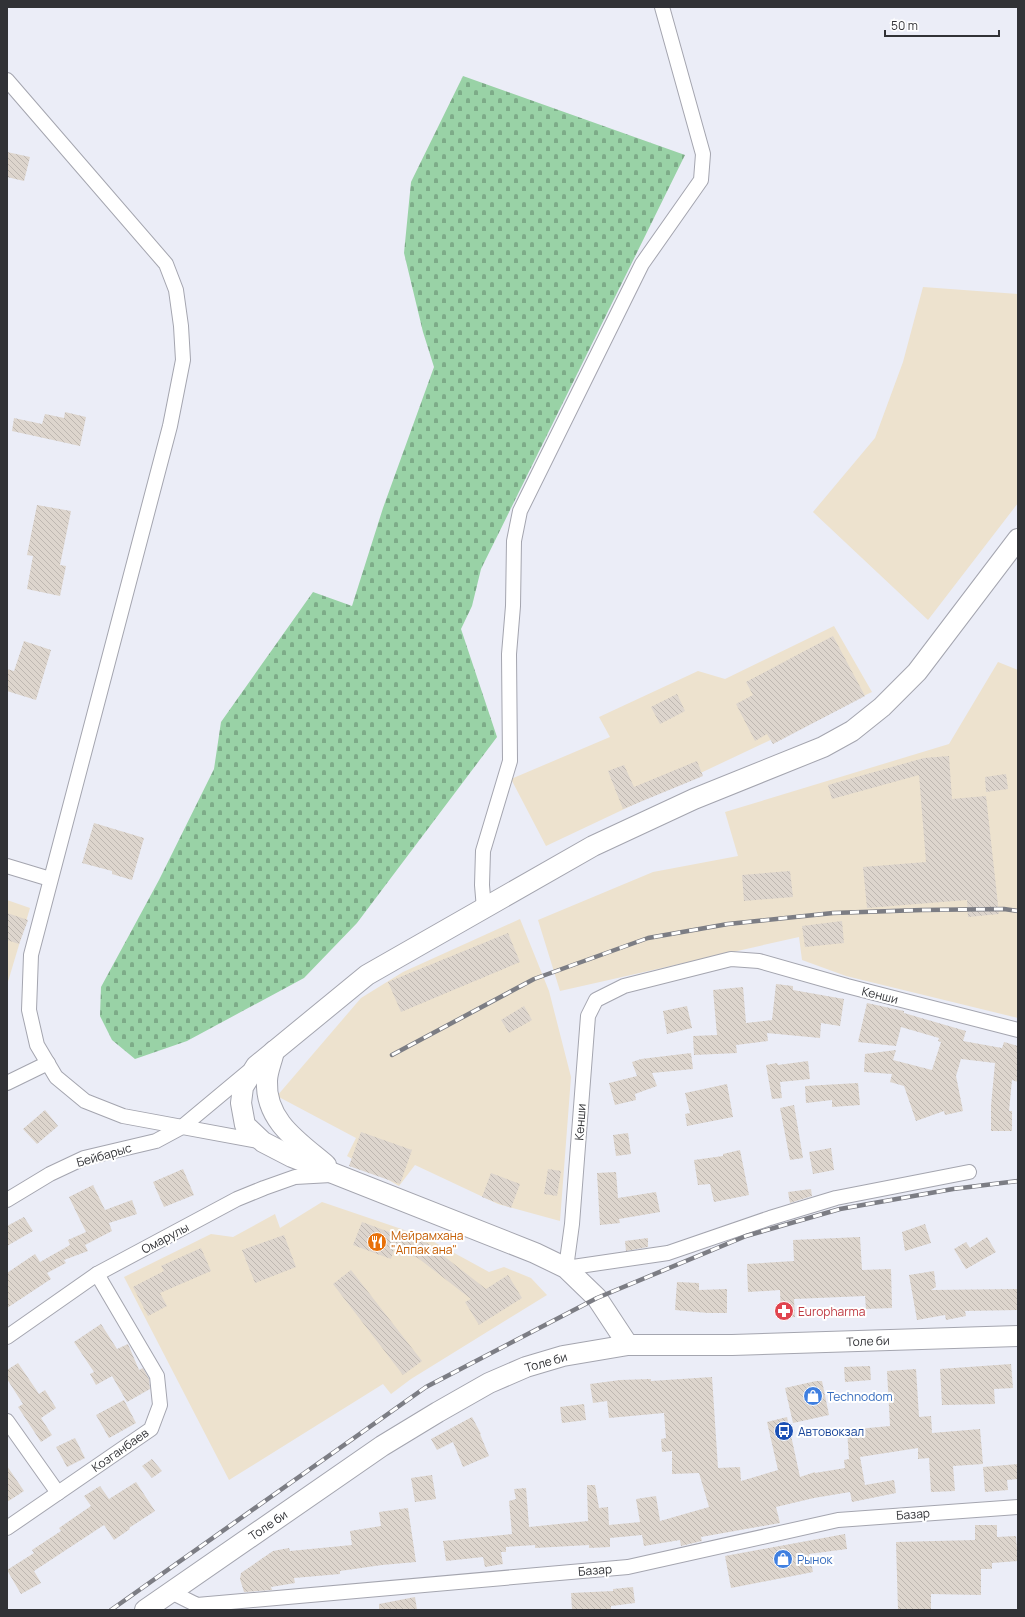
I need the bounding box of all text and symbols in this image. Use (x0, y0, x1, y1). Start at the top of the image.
scale bar (885, 12, 999, 38)
text: 50 m (891, 17, 918, 34)
street label: Кенши (860, 982, 900, 1008)
street label: Кенши (570, 1103, 590, 1141)
street label: Бейбарыс (74, 1139, 134, 1171)
street label: Омарулы (138, 1218, 192, 1258)
place label: Мейрамхана "Аппак ана" (391, 1227, 464, 1258)
restaurant icon: Мейрамхана "Аппак ана" (366, 1231, 388, 1253)
pharmacy icon: Europharma (773, 1300, 795, 1322)
place label: Europharma (798, 1303, 865, 1320)
street label: Толе би (846, 1332, 890, 1350)
street label: Толе би (523, 1348, 569, 1376)
shop icon: Technodom (802, 1385, 824, 1407)
place label: Technodom (827, 1388, 893, 1405)
bus stop icon: Автовокзал (773, 1420, 795, 1442)
place label: Автовокзал (798, 1423, 864, 1440)
street label: Козганбаев (88, 1424, 152, 1476)
street label: Базар (896, 1504, 930, 1524)
street label: Толе би (245, 1506, 291, 1544)
shop icon: Рынок (772, 1548, 794, 1570)
place label: Рынок (797, 1551, 833, 1568)
street label: Базар (577, 1560, 613, 1580)

